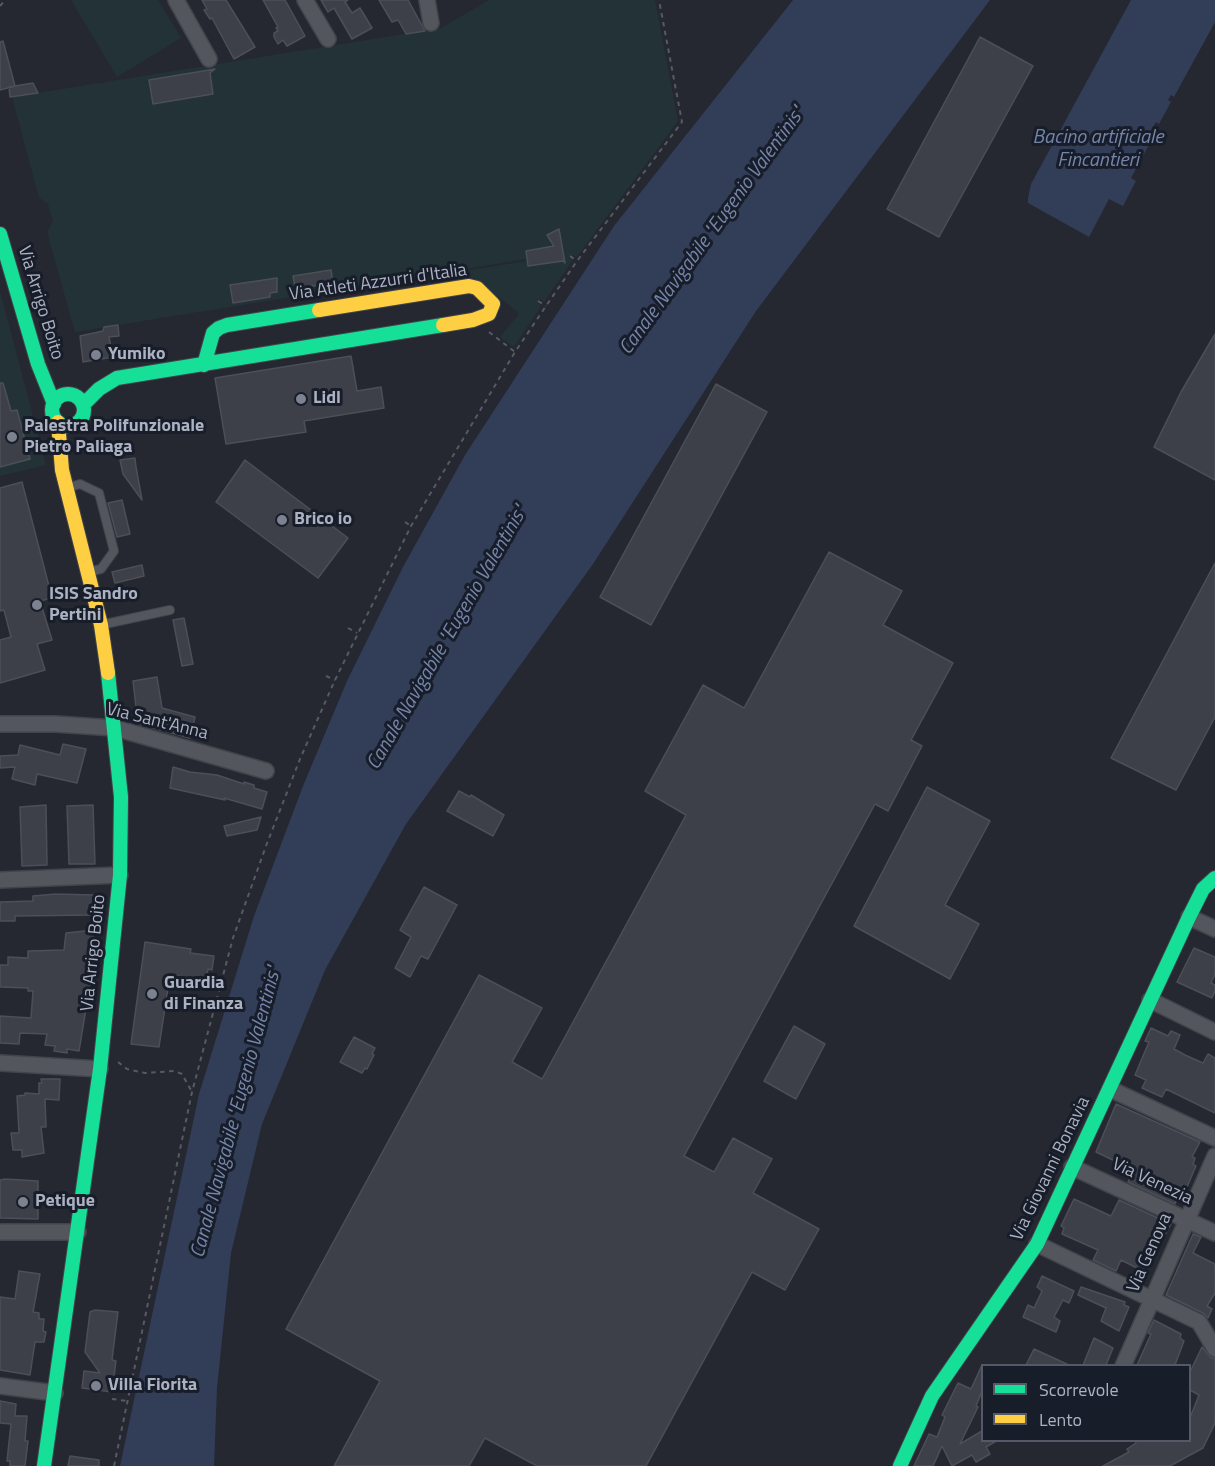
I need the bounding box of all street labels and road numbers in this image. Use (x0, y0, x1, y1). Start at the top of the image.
street label: Via Arrigo Boito (12, 244, 68, 362)
street label: Via Atleti Azzurri d'Italia (288, 260, 468, 306)
street label: Via Sant'Anna (104, 699, 210, 745)
street label: Via Arrigo Boito (77, 893, 111, 1013)
street label: Via Giovanni Bonavia (1007, 1094, 1095, 1244)
street label: Via Venezia (1108, 1154, 1196, 1210)
street label: Via Genova (1123, 1210, 1177, 1296)

